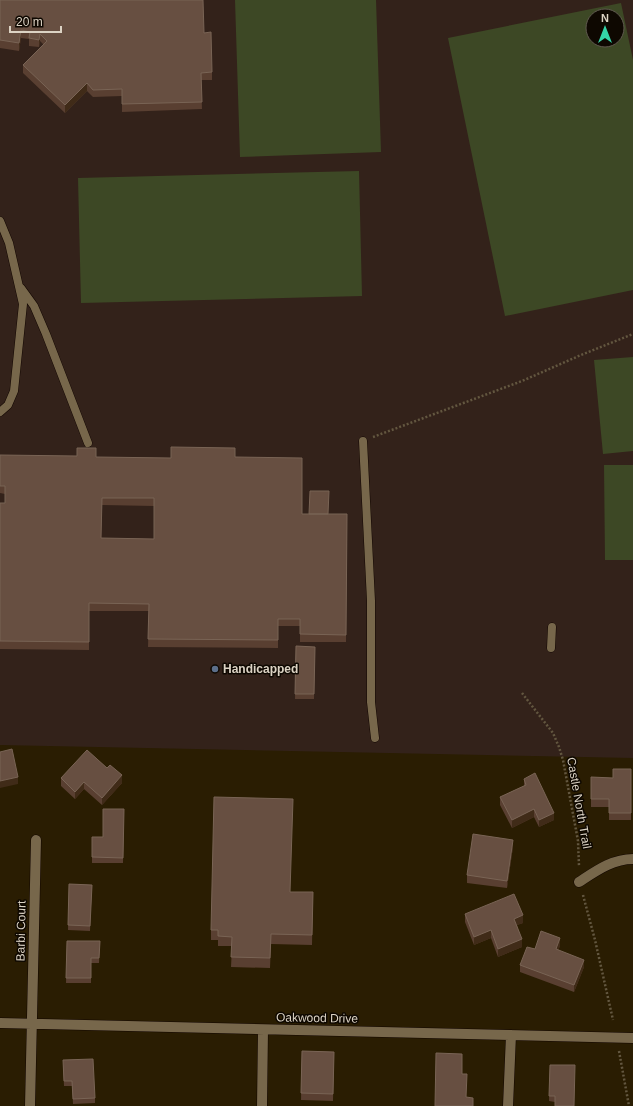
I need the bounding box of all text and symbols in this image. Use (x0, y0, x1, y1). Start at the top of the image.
scale bar (10, 8, 61, 34)
north arrow (585, 8, 625, 48)
text: N (601, 12, 609, 24)
text: 20 m (16, 15, 43, 29)
place label: Handicapped (223, 662, 298, 676)
marker: Handicapped (210, 664, 220, 674)
street label: Castle North Trail (564, 756, 594, 850)
street label: Barbi Court (13, 900, 29, 961)
street label: Oakwood Drive (276, 1010, 358, 1026)

